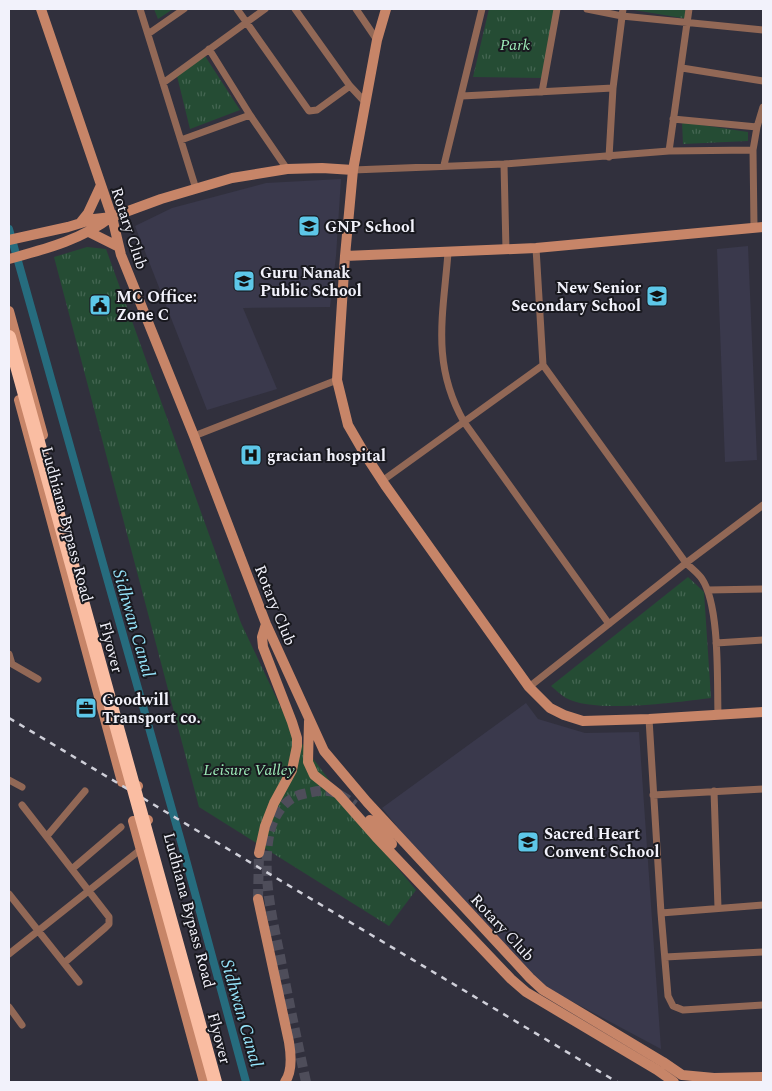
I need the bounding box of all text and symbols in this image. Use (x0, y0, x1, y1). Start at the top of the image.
park label: Park (500, 33, 531, 57)
street label: Rotary Club (105, 184, 154, 272)
school or university icon: GNP School (297, 214, 321, 238)
place label: GNP School (325, 215, 415, 239)
place label: Guru Nanak Public School (260, 261, 362, 303)
school or university icon: Guru Nanak Public School (232, 269, 256, 293)
place label: New Senior Secondary School (511, 276, 641, 318)
school or university icon: New Senior Secondary School (645, 284, 669, 308)
place label: MC Office: Zone C (116, 285, 197, 327)
public building icon: MC Office: Zone C (88, 293, 112, 317)
hospital icon: gracian hospital (239, 443, 263, 467)
street label: Ludhiana Bypass Road (35, 444, 99, 605)
place label: gracian hospital (267, 444, 386, 468)
street label: Rotary Club (248, 561, 302, 649)
water label: Sidhwan Canal (105, 566, 162, 681)
street label: Flyover (93, 619, 129, 676)
place label: Goodwill Transport co. (102, 688, 201, 730)
office icon: Goodwill Transport co. (74, 696, 98, 720)
park label: Leisure Valley (203, 758, 295, 782)
place label: Sacred Heart Convent School (544, 822, 659, 864)
street label: Ludhiana Bypass Road (157, 830, 221, 991)
school or university icon: Sacred Heart Convent School (516, 830, 540, 854)
street label: Rotary Club (465, 888, 540, 967)
water label: Sidhwan Canal (213, 956, 270, 1071)
street label: Flyover (201, 1010, 237, 1067)

